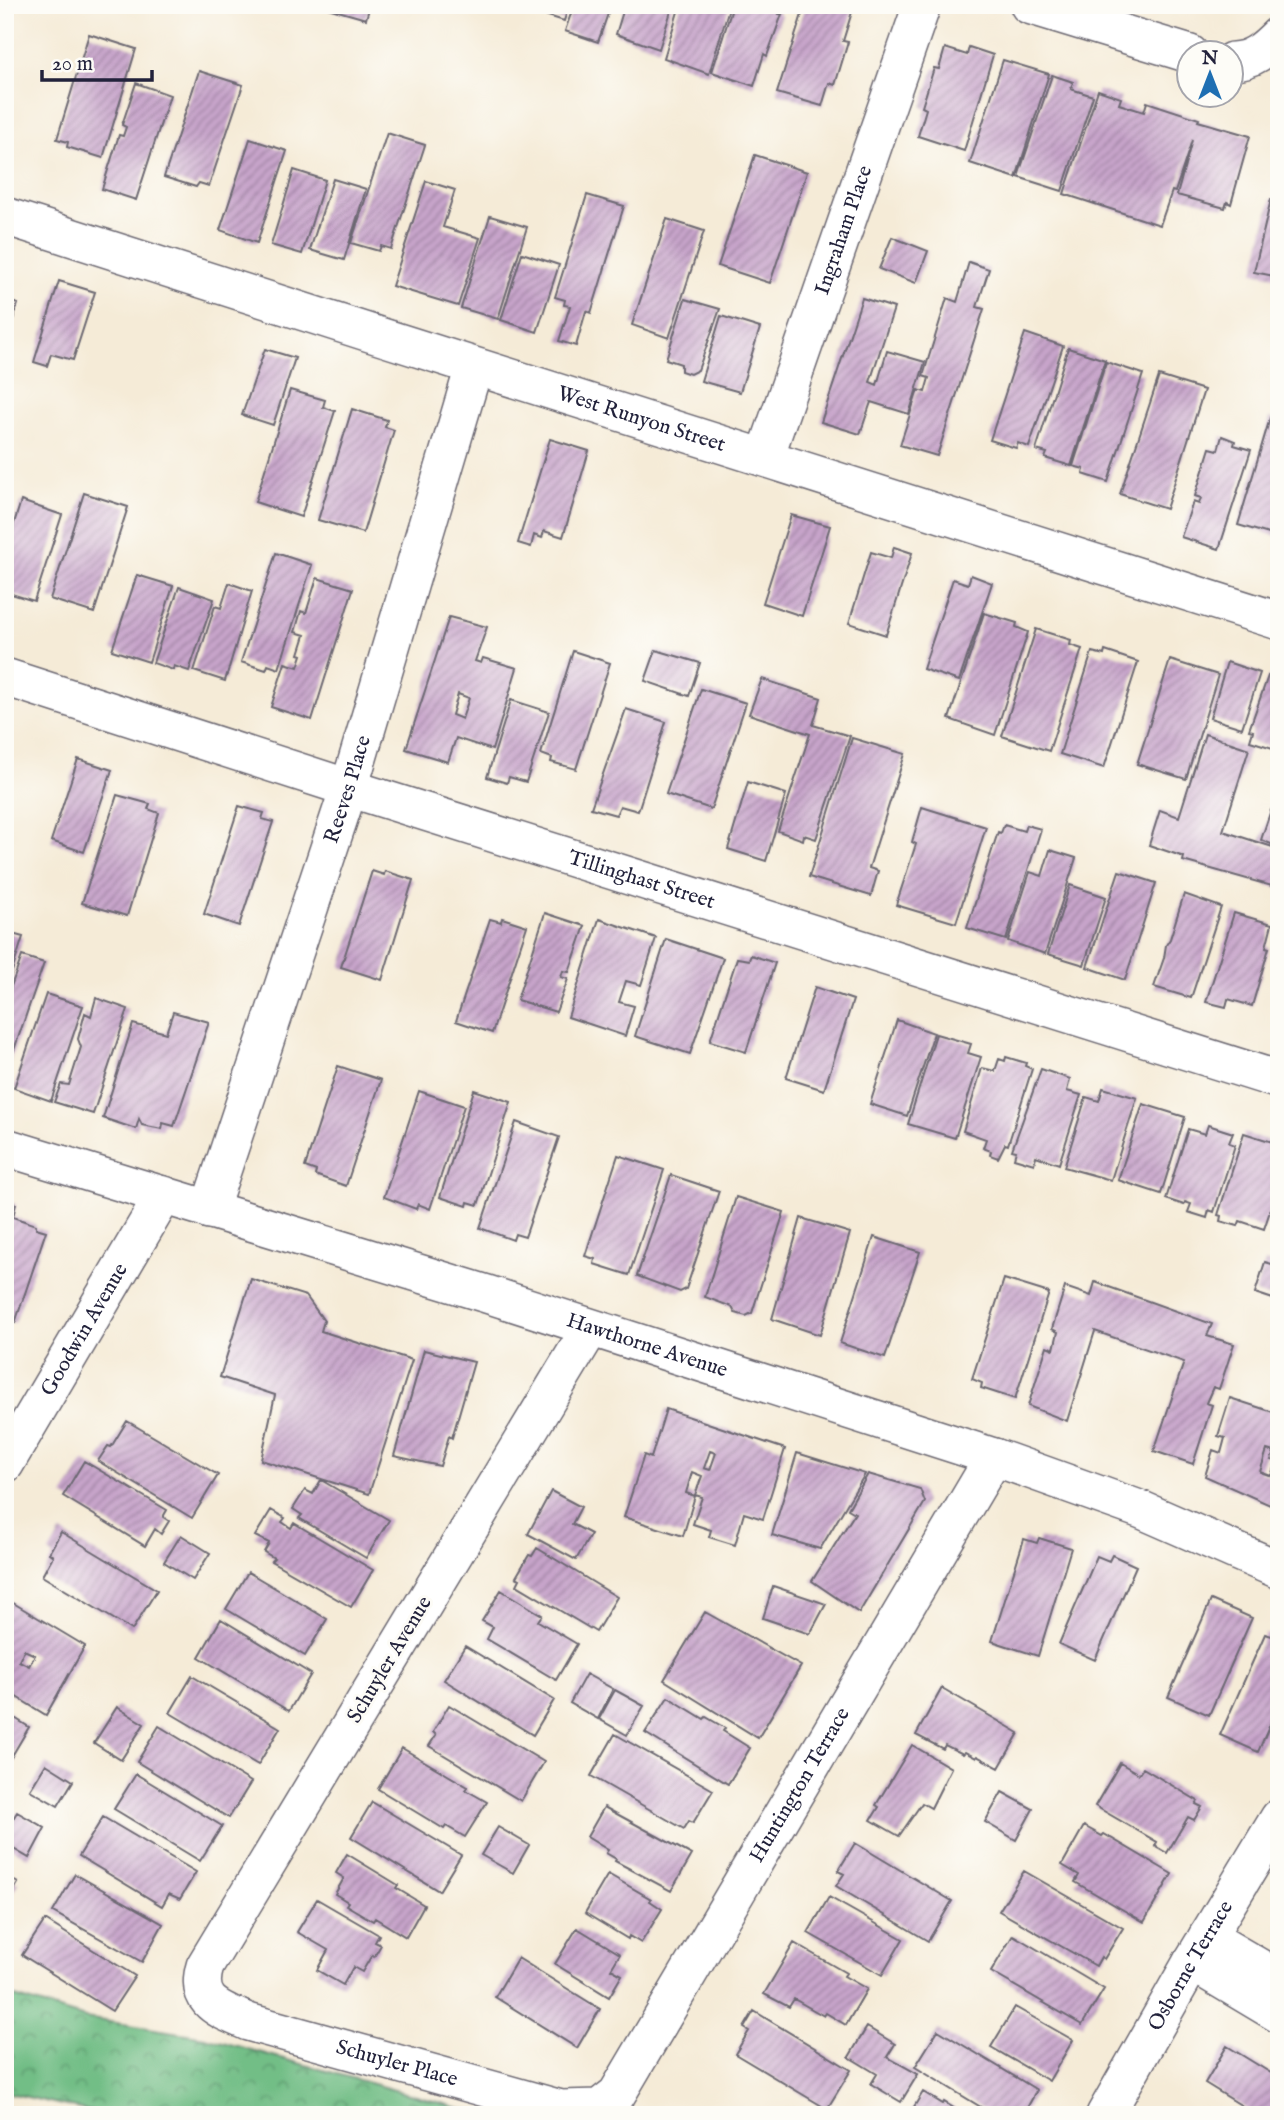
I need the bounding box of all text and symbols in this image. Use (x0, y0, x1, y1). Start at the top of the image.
scale bar (42, 38, 152, 82)
north arrow (1176, 38, 1246, 108)
text: N (1201, 47, 1219, 71)
text: 20 m (52, 51, 93, 78)
street label: Ingraham Place (809, 162, 879, 299)
street label: West Runyon Street (554, 380, 729, 458)
street label: Reeves Place (318, 732, 377, 847)
street label: Tillinghast Street (565, 844, 718, 916)
street label: Goodwin Avenue (35, 1258, 134, 1401)
street label: Hawthorne Avenue (563, 1307, 731, 1384)
street label: Schuyler Avenue (341, 1591, 439, 1728)
street label: Huntington Terrace (743, 1702, 856, 1868)
street label: Osborne Terrace (1142, 1895, 1240, 2036)
street label: Schuyler Place (333, 2034, 461, 2093)

